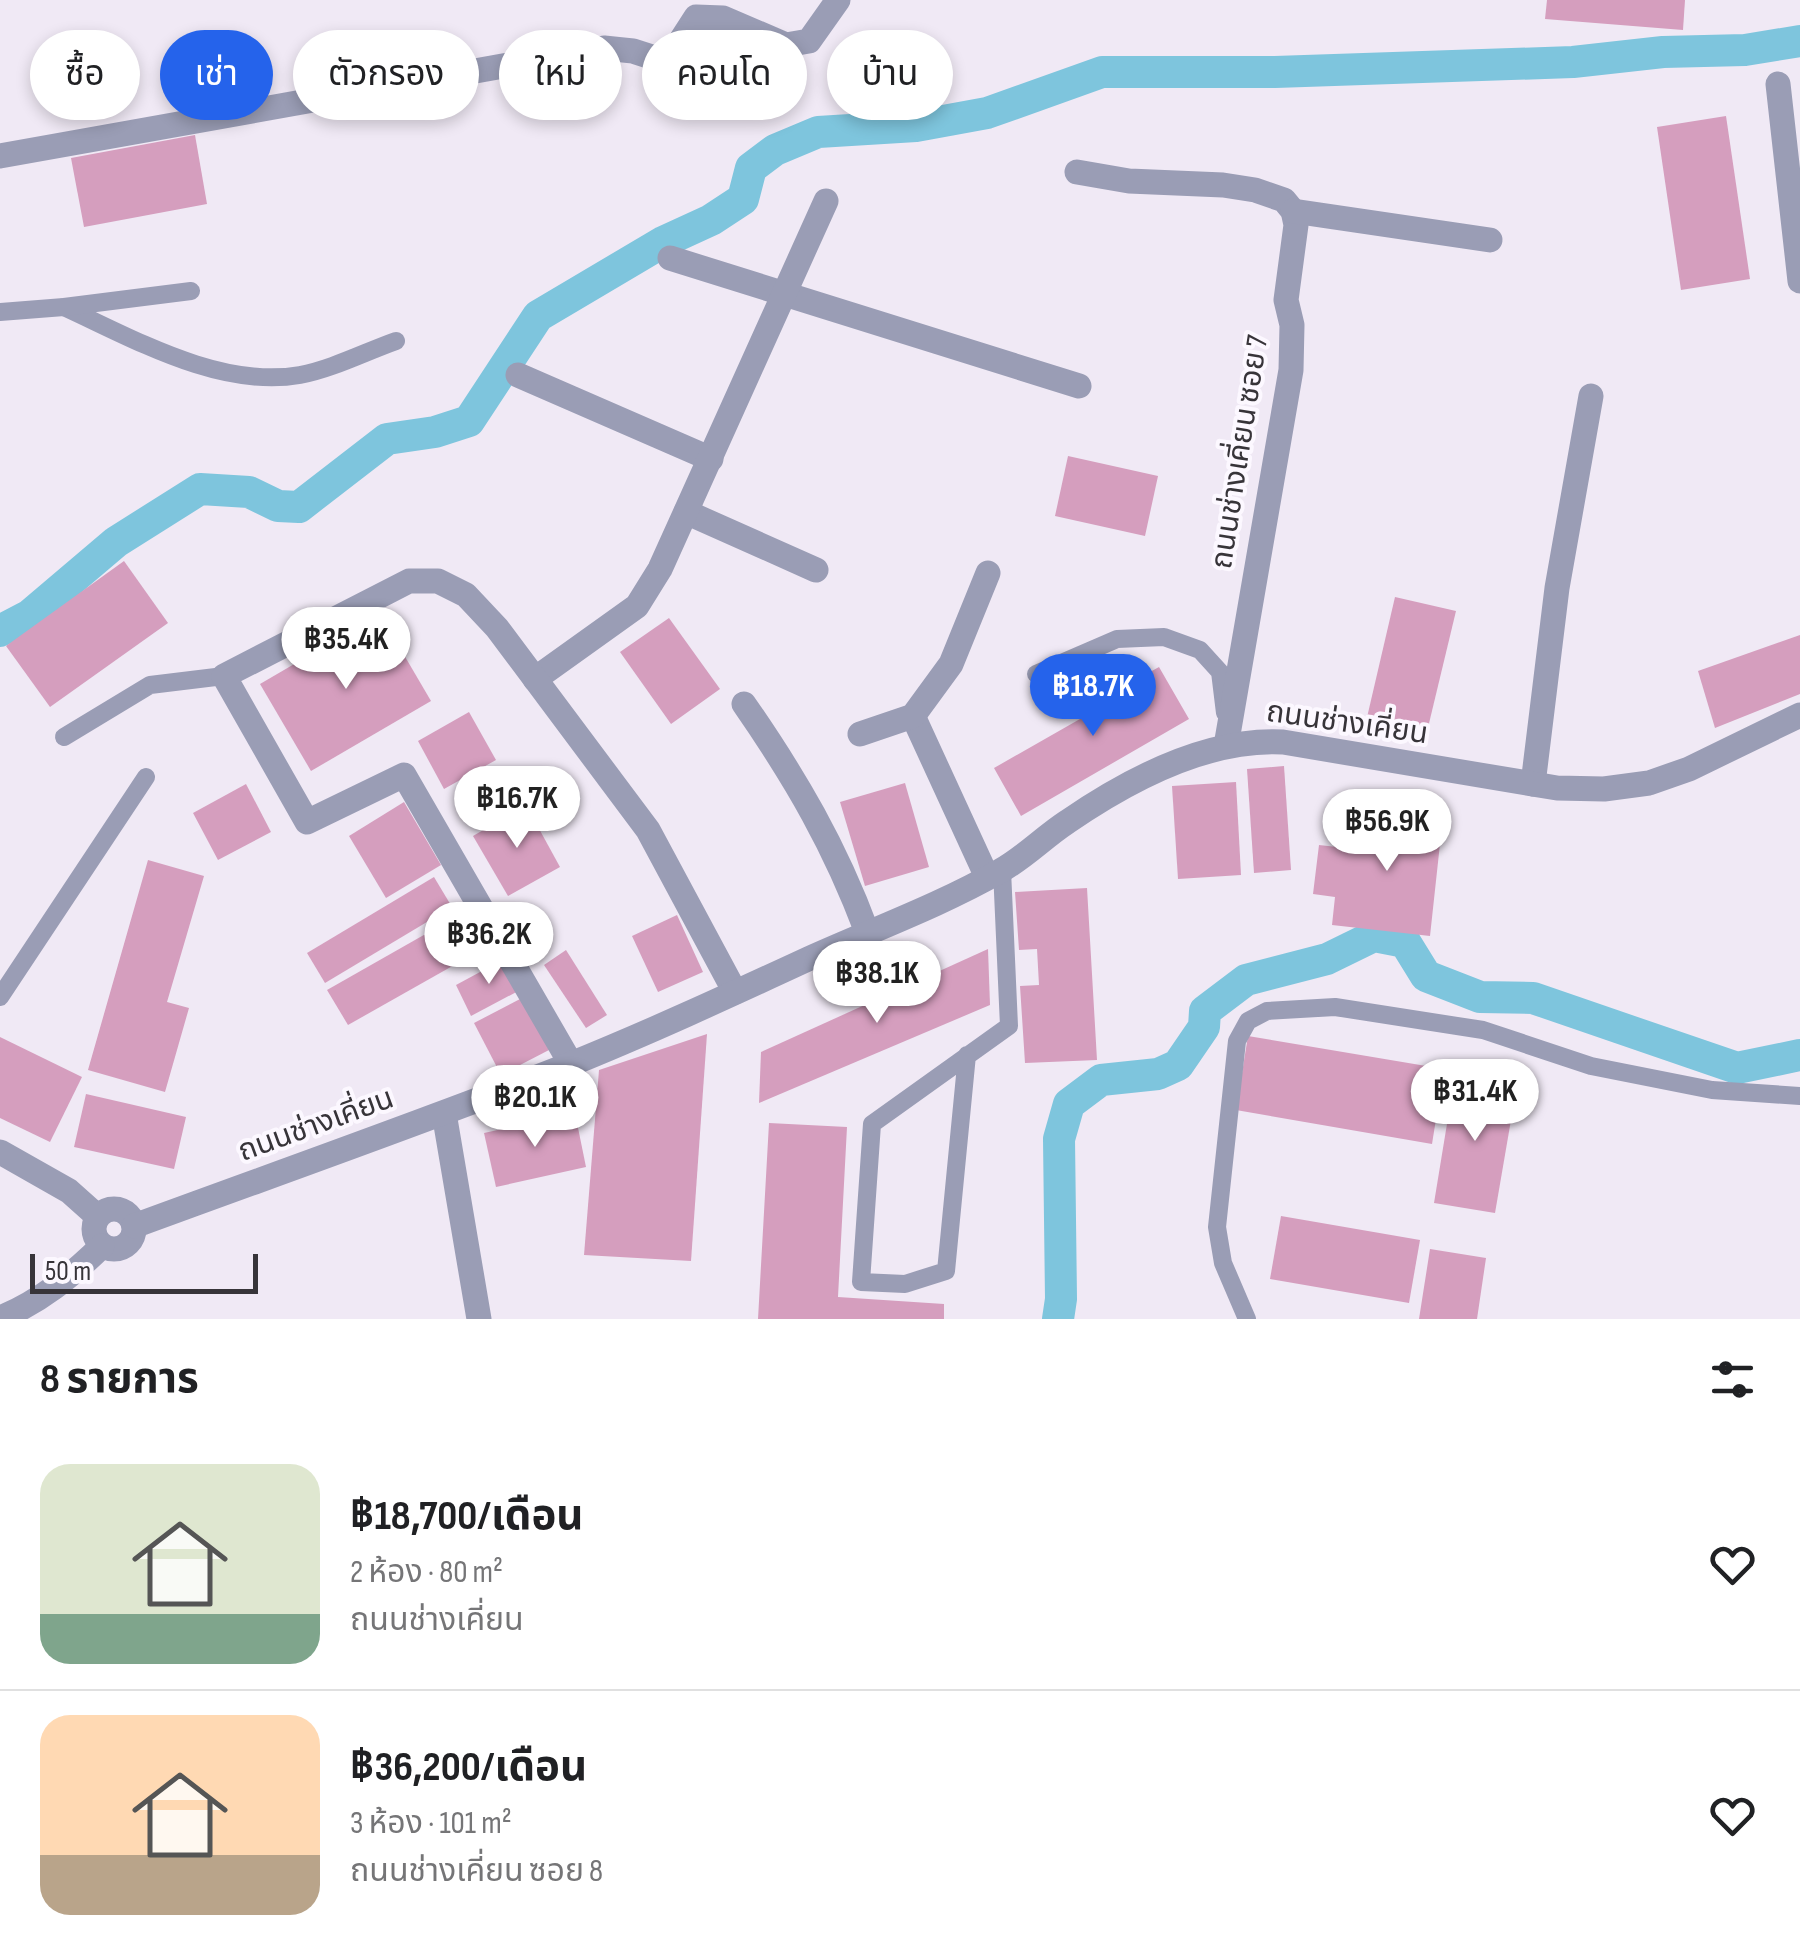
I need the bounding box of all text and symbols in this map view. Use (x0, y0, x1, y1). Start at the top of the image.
chip: ซื้อ (30, 30, 140, 120)
chip: เช่า (160, 30, 273, 120)
chip: ตัวกรอง (293, 30, 479, 120)
chip: ใหม่ (499, 30, 622, 120)
chip: คอนโด (642, 30, 807, 120)
chip: บ้าน (827, 30, 953, 120)
street label: ถนนช่างเคี่ยน ซอย 7 (1200, 332, 1276, 571)
pin: ฿35.4K (265, 607, 427, 692)
text: ฿35.4K (303, 620, 389, 659)
pin: ฿18.7K (1012, 654, 1174, 739)
text: ฿18.7K (1052, 667, 1134, 706)
street label: ถนนช่างเคี่ยน (1264, 690, 1431, 752)
pin: ฿16.7K (436, 766, 598, 851)
text: ฿16.7K (476, 779, 558, 818)
pin: ฿56.9K (1306, 789, 1468, 874)
text: ฿56.9K (1345, 802, 1430, 841)
pin: ฿36.2K (408, 902, 570, 987)
text: ฿36.2K (446, 915, 532, 954)
pin: ฿38.1K (796, 941, 958, 1026)
text: ฿38.1K (835, 954, 919, 993)
pin: ฿31.4K (1394, 1059, 1556, 1144)
pin: ฿20.1K (454, 1065, 616, 1150)
text: ฿31.4K (1433, 1072, 1517, 1111)
street label: ถนนช่างเคี่ยน (232, 1076, 399, 1170)
text: ฿20.1K (493, 1078, 577, 1117)
scale bar (30, 1249, 258, 1294)
text: 50 m (45, 1255, 91, 1288)
icon: filters (1705, 1352, 1760, 1407)
text: 8 รายการ (40, 1354, 199, 1405)
text: ฿18,700/เดือน (350, 1491, 583, 1542)
icon: home (120, 1504, 240, 1624)
icon: heart (1705, 1537, 1760, 1592)
text: 2 ห้อง · 80 m² (350, 1553, 503, 1592)
text: ถนนช่างเคี่ยน (350, 1601, 524, 1640)
text: ฿36,200/เดือน (350, 1742, 587, 1793)
icon: home (120, 1755, 240, 1875)
icon: heart (1705, 1788, 1760, 1843)
text: 3 ห้อง · 101 m² (350, 1804, 512, 1843)
text: ถนนช่างเคี่ยน ซอย 8 (350, 1852, 603, 1891)

